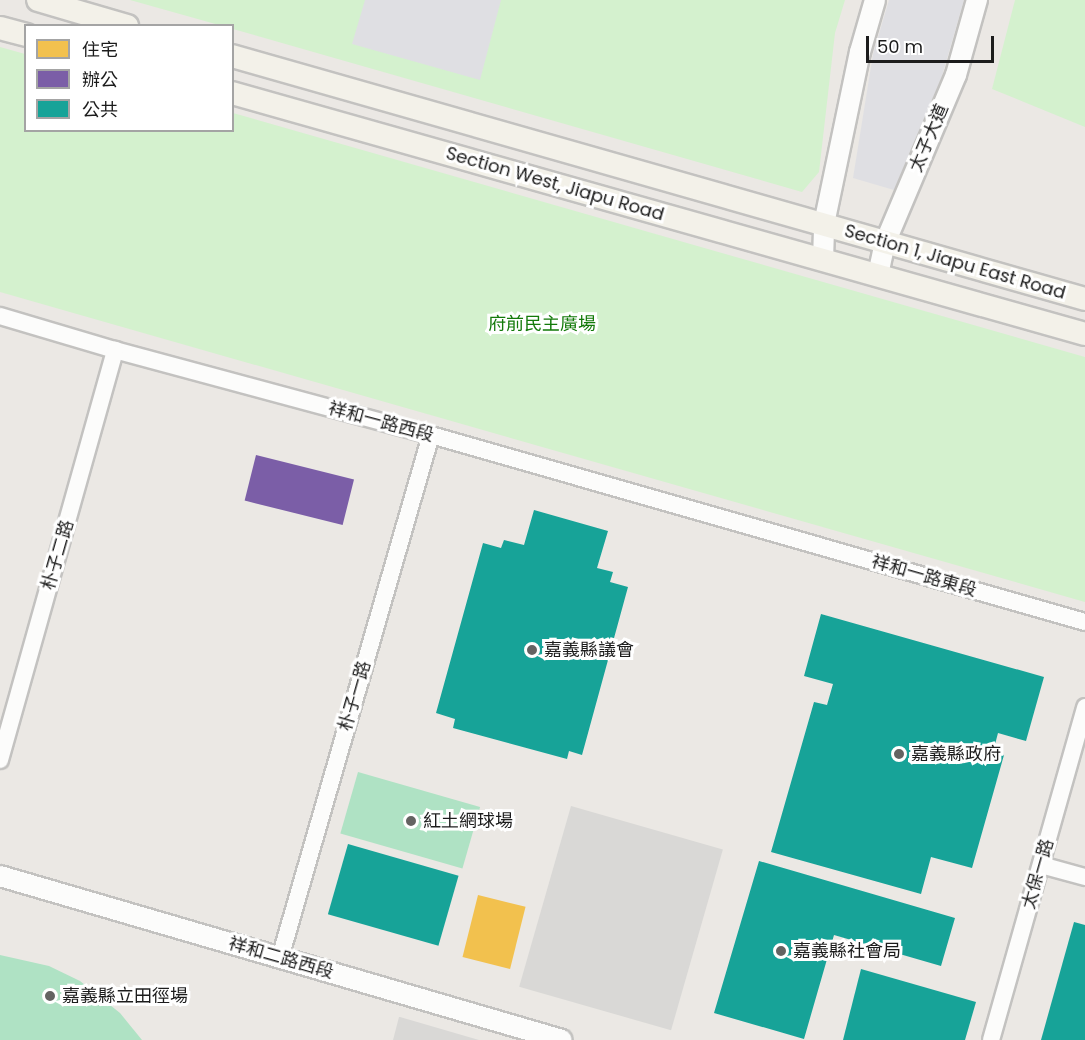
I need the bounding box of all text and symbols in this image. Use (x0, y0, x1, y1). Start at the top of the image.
legend (24, 24, 234, 132)
scale bar (869, 24, 996, 62)
text: 50 m (877, 34, 923, 59)
text: 住宅 (82, 37, 118, 62)
text: 辦公 (82, 67, 118, 92)
text: 公共 (82, 97, 118, 122)
street label: 太子大道 (905, 101, 953, 175)
street label: Section West, Jiapu Road (443, 142, 667, 226)
street label: Section 1, Jiapu East Road (842, 220, 1068, 304)
park label: 府前民主廣場 (488, 313, 596, 335)
street label: 祥和一路西段 (326, 398, 436, 446)
street label: 朴子二路 (38, 517, 78, 593)
street label: 祥和一路東段 (869, 551, 979, 601)
place label: 嘉義縣議會 (544, 639, 634, 661)
marker: 嘉義縣議會 (525, 643, 539, 657)
street label: 朴子一路 (335, 658, 375, 734)
place label: 嘉義縣政府 (911, 743, 1001, 765)
marker: 嘉義縣政府 (892, 747, 906, 761)
place label: 紅土網球場 (423, 810, 513, 832)
marker: 紅土網球場 (404, 814, 418, 828)
street label: 太保一路 (1018, 836, 1058, 912)
street label: 祥和二路西段 (226, 933, 336, 983)
place label: 嘉義縣社會局 (793, 940, 901, 962)
marker: 嘉義縣社會局 (774, 944, 788, 958)
place label: 嘉義縣立田徑場 (62, 985, 188, 1007)
marker: 嘉義縣立田徑場 (43, 989, 57, 1003)

